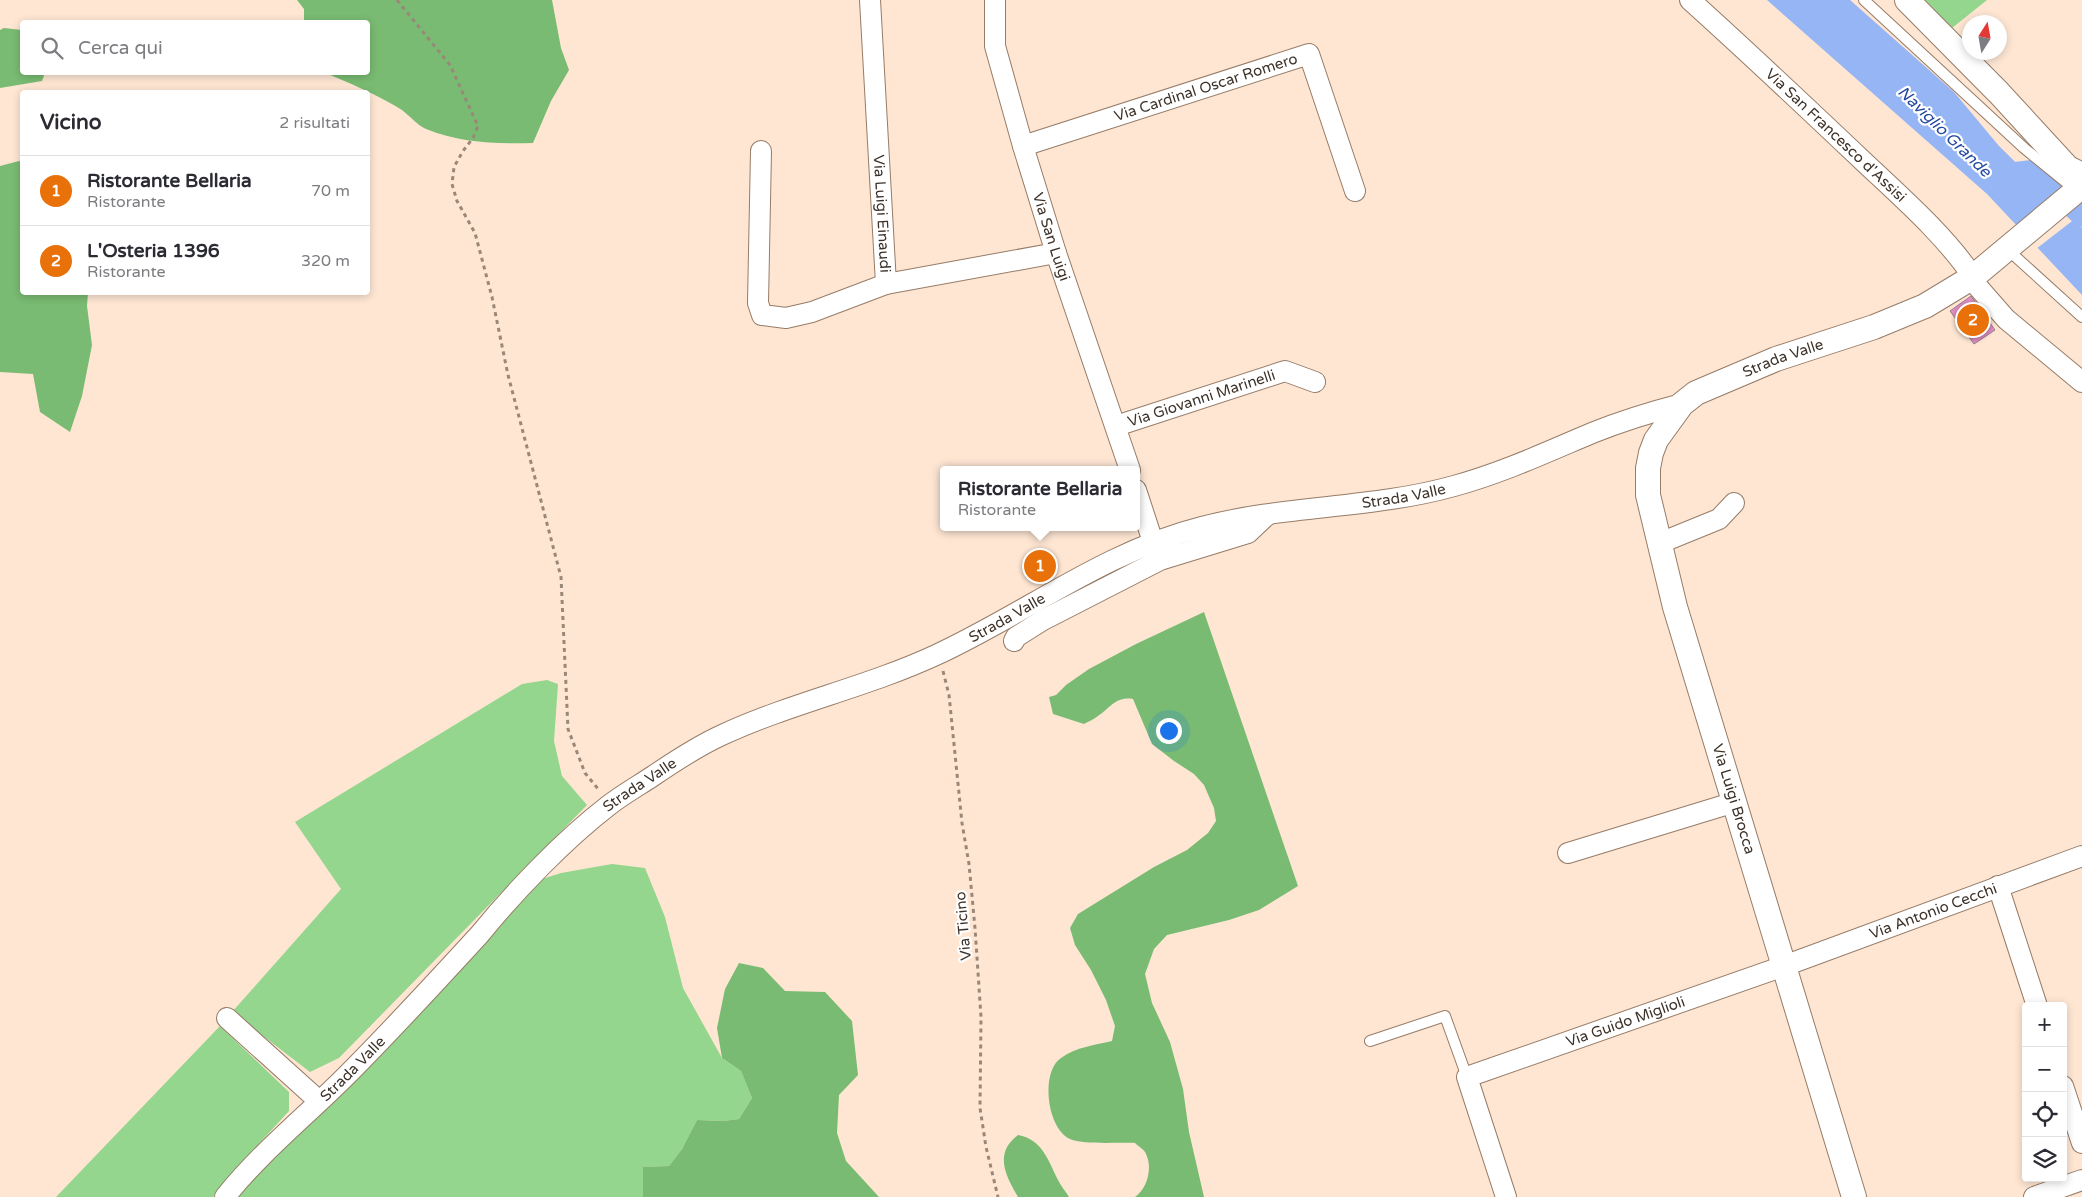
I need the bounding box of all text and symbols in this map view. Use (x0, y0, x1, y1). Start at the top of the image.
north arrow (1962, 15, 2007, 60)
search box (20, 20, 370, 75)
icon: search (38, 34, 66, 62)
text: Cerca qui (78, 37, 163, 59)
street label: Via Cardinal Oscar Romero (1112, 49, 1300, 125)
street label: Via San Francesco d'Assisi (1762, 65, 1910, 206)
water label: Naviglio Grande (1893, 82, 1996, 182)
text: Vicino (40, 110, 102, 135)
text: 2 risultati (279, 113, 350, 133)
street label: Via Luigi Einaudi (870, 154, 894, 273)
text: Ristorante Bellaria (87, 170, 252, 192)
text: 1 (51, 181, 61, 201)
text: 70 m (311, 181, 350, 201)
street label: Via San Luigi (1029, 190, 1074, 283)
text: Ristorante (87, 192, 165, 212)
text: L'Osteria 1396 (87, 240, 220, 262)
text: 2 (51, 251, 61, 271)
text: 320 m (301, 251, 350, 271)
text: Ristorante (87, 262, 165, 282)
pin: 2 (1957, 301, 1989, 339)
street label: Strada Valle (1740, 335, 1826, 381)
street label: Via Giovanni Marinelli (1126, 366, 1278, 431)
popup (940, 466, 1140, 531)
text: Ristorante Bellaria (958, 478, 1122, 500)
street label: Strada Valle (1361, 480, 1447, 512)
text: Ristorante (958, 500, 1036, 520)
pin: 1 (1024, 547, 1056, 585)
street label: Strada Valle (966, 589, 1048, 646)
your location (1156, 718, 1182, 744)
street label: Via Luigi Brocca (1709, 742, 1759, 856)
street label: Strada Valle (599, 754, 680, 816)
street label: Via Antonio Cecchi (1867, 879, 1999, 943)
street label: Via Ticino (951, 891, 975, 961)
street label: Via Guido Miglioli (1564, 992, 1687, 1051)
map controls (2022, 1002, 2067, 1182)
button: + (2022, 1002, 2067, 1047)
street label: Strada Valle (316, 1033, 389, 1105)
button: − (2022, 1047, 2067, 1092)
button: locate (2022, 1092, 2067, 1137)
button: layers (2022, 1137, 2067, 1182)

